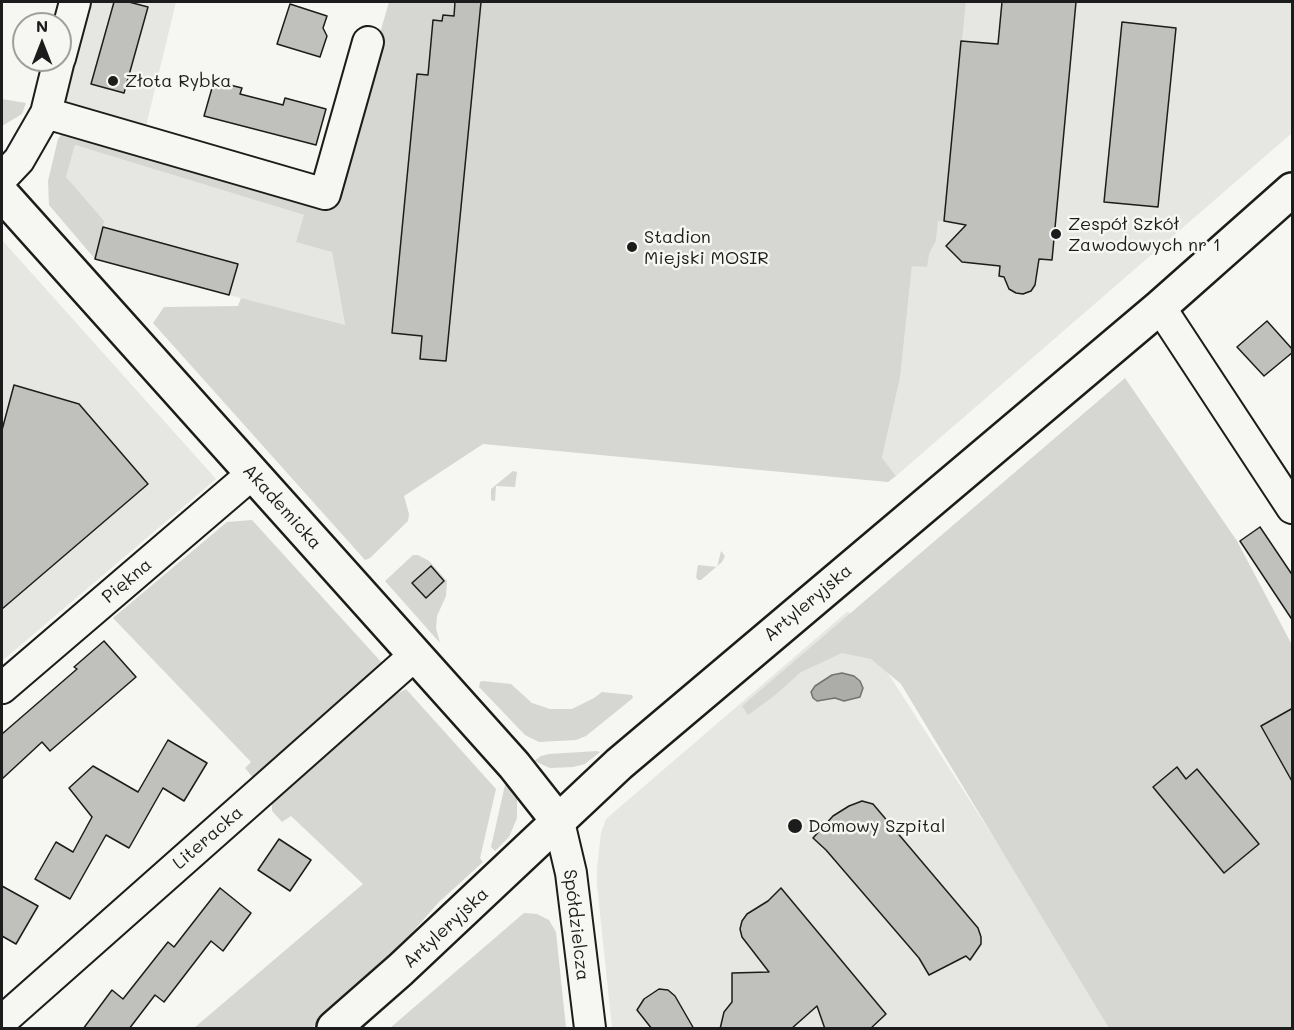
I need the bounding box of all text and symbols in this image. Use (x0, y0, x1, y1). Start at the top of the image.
north arrow (12, 12, 72, 72)
text: N (36, 15, 48, 36)
place label: Złota Rybka (125, 70, 231, 92)
marker: Złota Rybka (106, 74, 120, 88)
place label: Zespół Szkół Zawodowych nr 1 (1068, 213, 1221, 256)
place label: Stadion Miejski MOSIR (644, 226, 769, 268)
marker: Zespół Szkół Zawodowych nr 1 (1049, 227, 1063, 241)
marker: Stadion Miejski MOSIR (625, 240, 639, 254)
street label: Akademicka (238, 460, 326, 554)
street label: Piękna (98, 554, 156, 608)
street label: Artyleryjska (760, 560, 856, 646)
street label: Literacka (169, 802, 247, 874)
place label: Domowy Szpital (808, 815, 946, 837)
marker: Domowy Szpital (786, 817, 804, 835)
street label: Spółdzielcza (558, 868, 594, 982)
street label: Artyleryjska (399, 883, 493, 973)

